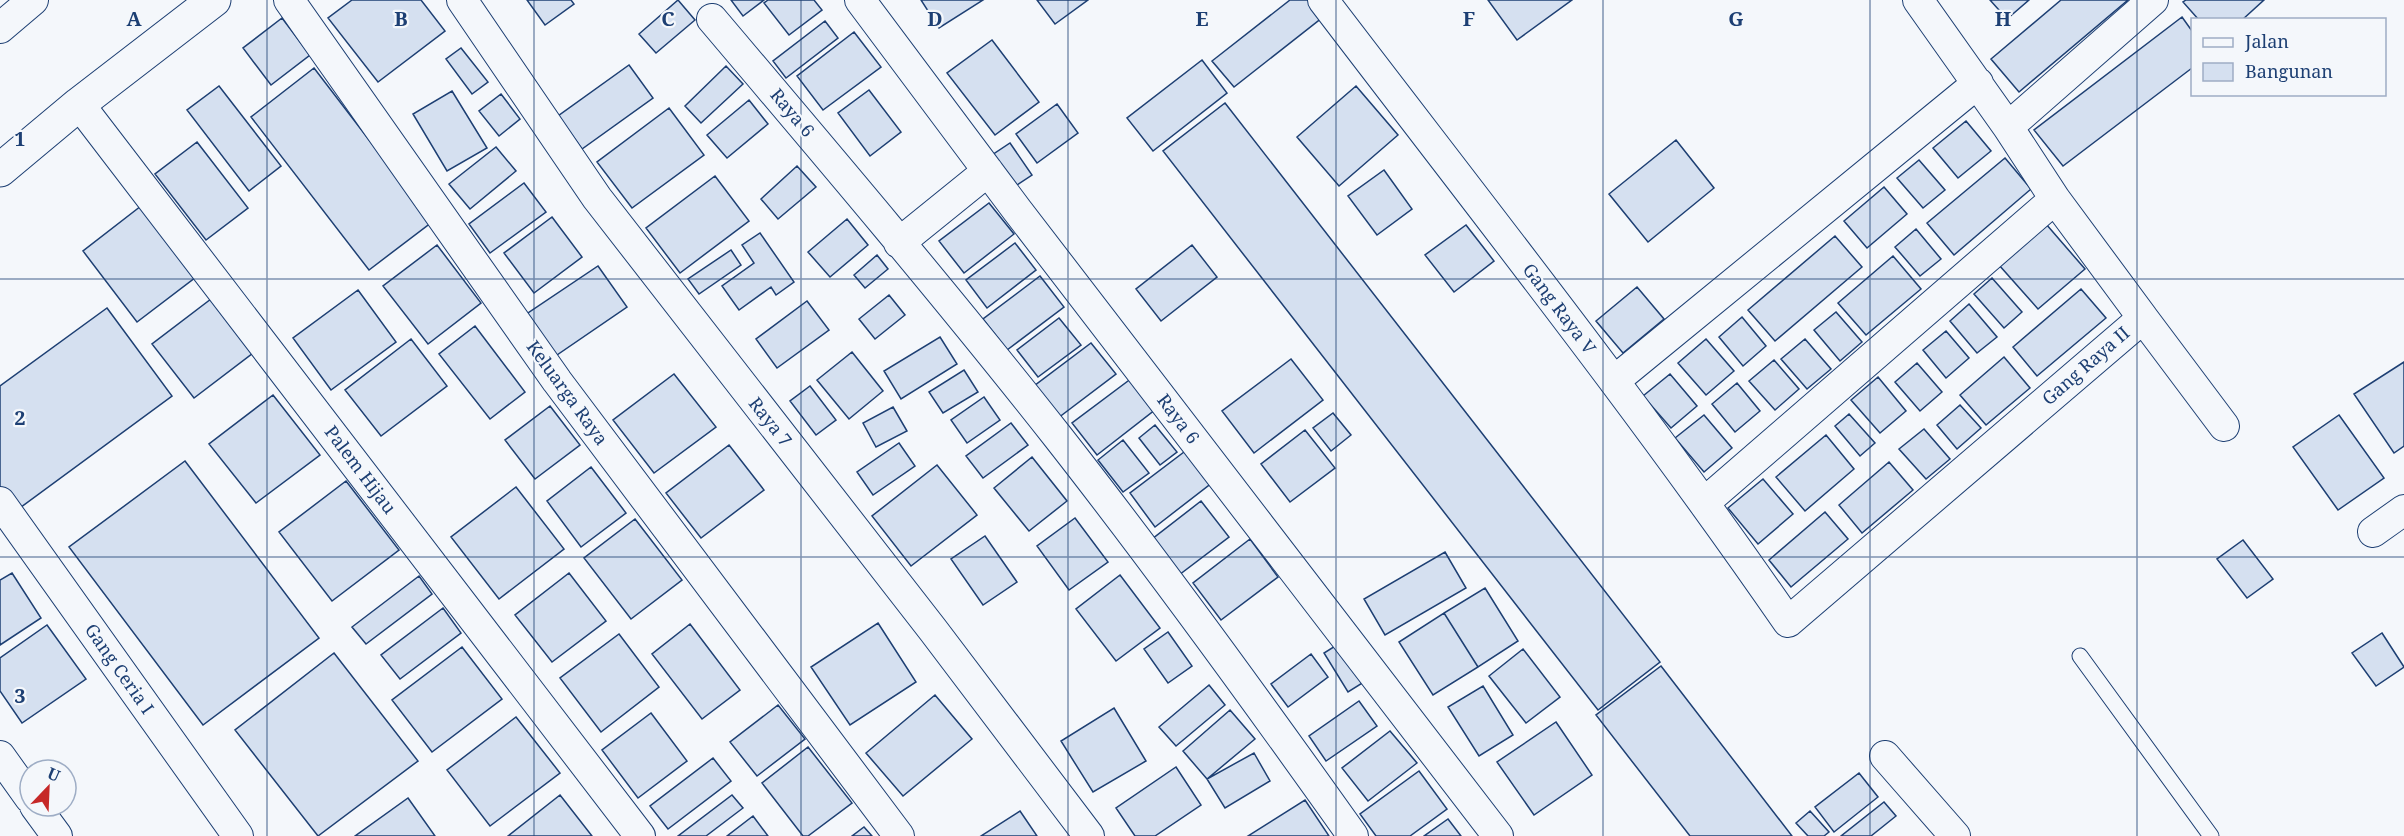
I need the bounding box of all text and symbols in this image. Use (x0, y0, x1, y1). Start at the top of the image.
text: A (126, 5, 142, 32)
text: B (394, 5, 408, 32)
text: C (661, 5, 675, 32)
text: D (927, 5, 943, 32)
text: E (1195, 5, 1209, 32)
text: F (1463, 5, 1475, 32)
text: G (1728, 5, 1744, 32)
text: H (1995, 5, 2011, 32)
legend (2191, 18, 2386, 96)
text: Jalan (2244, 29, 2289, 53)
text: Bangunan (2245, 59, 2333, 83)
street label: Raya 6 (765, 83, 820, 142)
text: 1 (14, 125, 26, 152)
street label: Gang Raya V (1518, 258, 1602, 359)
street label: Gang Raya II (2036, 321, 2134, 410)
street label: Keluarga Raya (522, 335, 614, 450)
street label: Raya 6 (1152, 389, 1205, 448)
street label: Raya 7 (744, 392, 798, 451)
text: 2 (14, 404, 26, 431)
street label: Palem Hijau (320, 420, 402, 519)
street label: Gang Ceria I (80, 618, 160, 718)
text: 3 (14, 682, 26, 709)
north arrow (18, 758, 78, 818)
text: U (44, 762, 64, 787)

